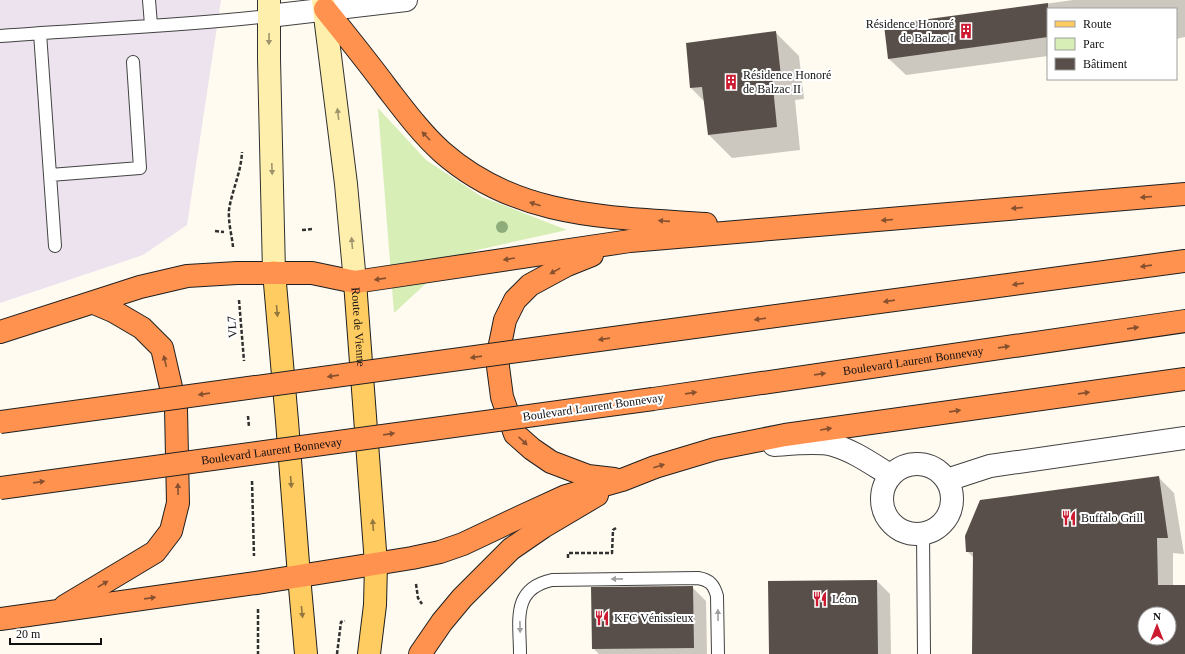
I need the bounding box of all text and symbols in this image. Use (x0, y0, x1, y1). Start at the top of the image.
legend (1047, 8, 1177, 80)
place label: Résidence Honoré de Balzac I (866, 17, 954, 45)
text: Route (1083, 17, 1112, 31)
building icon: Résidence Honoré de Balzac I (957, 22, 975, 40)
one-way arrow (266, 33, 272, 46)
text: Parc (1083, 37, 1104, 51)
text: Bâtiment (1083, 57, 1128, 71)
place label: Résidence Honoré de Balzac II (743, 68, 831, 96)
building icon: Résidence Honoré de Balzac II (722, 73, 740, 91)
one-way arrow (335, 108, 341, 120)
one-way arrow (422, 131, 431, 141)
one-way arrow (268, 163, 275, 175)
one-way arrow (1140, 194, 1152, 201)
one-way arrow (529, 201, 541, 207)
one-way arrow (1011, 205, 1023, 212)
one-way arrow (881, 216, 893, 223)
one-way arrow (658, 218, 670, 224)
one-way arrow (348, 237, 355, 249)
one-way arrow (503, 256, 515, 262)
one-way arrow (1140, 263, 1152, 269)
one-way arrow (549, 268, 561, 275)
one-way arrow (374, 276, 386, 282)
one-way arrow (1011, 281, 1024, 287)
street label: Route de Vienne (348, 287, 368, 367)
one-way arrow (883, 298, 895, 304)
one-way arrow (274, 305, 280, 317)
one-way arrow (754, 315, 766, 322)
street label: VL7 (224, 316, 240, 338)
one-way arrow (1126, 325, 1139, 331)
one-way arrow (598, 336, 610, 342)
street label: Boulevard Laurent Bonnevay (842, 344, 984, 378)
one-way arrow (998, 344, 1010, 350)
one-way arrow (470, 354, 482, 360)
one-way arrow (161, 355, 167, 367)
one-way arrow (814, 371, 826, 377)
one-way arrow (327, 373, 339, 379)
street label: Boulevard Laurent Bonnevay (522, 390, 664, 424)
one-way arrow (685, 390, 697, 396)
one-way arrow (1078, 390, 1090, 396)
one-way arrow (198, 391, 210, 397)
one-way arrow (949, 408, 961, 414)
one-way arrow (820, 426, 832, 432)
one-way arrow (383, 431, 395, 437)
street label: Boulevard Laurent Bonnevay (200, 434, 343, 468)
one-way arrow (518, 436, 527, 445)
one-way arrow (653, 463, 665, 469)
one-way arrow (288, 476, 295, 488)
one-way arrow (33, 479, 45, 485)
one-way arrow (175, 482, 181, 495)
restaurant icon: Buffalo Grill (1060, 509, 1078, 527)
place label: Buffalo Grill (1081, 511, 1144, 525)
one-way arrow (369, 519, 376, 531)
one-way arrow (610, 576, 623, 582)
one-way arrow (97, 580, 109, 587)
restaurant icon: Léon (811, 590, 829, 608)
place label: Léon (832, 592, 857, 606)
one-way arrow (143, 595, 156, 601)
one-way arrow (299, 606, 305, 618)
north arrow (1137, 606, 1177, 646)
one-way arrow (715, 608, 721, 621)
restaurant icon: KFC Vénissieux (593, 609, 611, 627)
text: N (1153, 610, 1161, 622)
place label: KFC Vénissieux (614, 611, 693, 625)
scale bar (10, 620, 101, 646)
one-way arrow (517, 621, 523, 634)
text: 20 m (16, 627, 41, 641)

